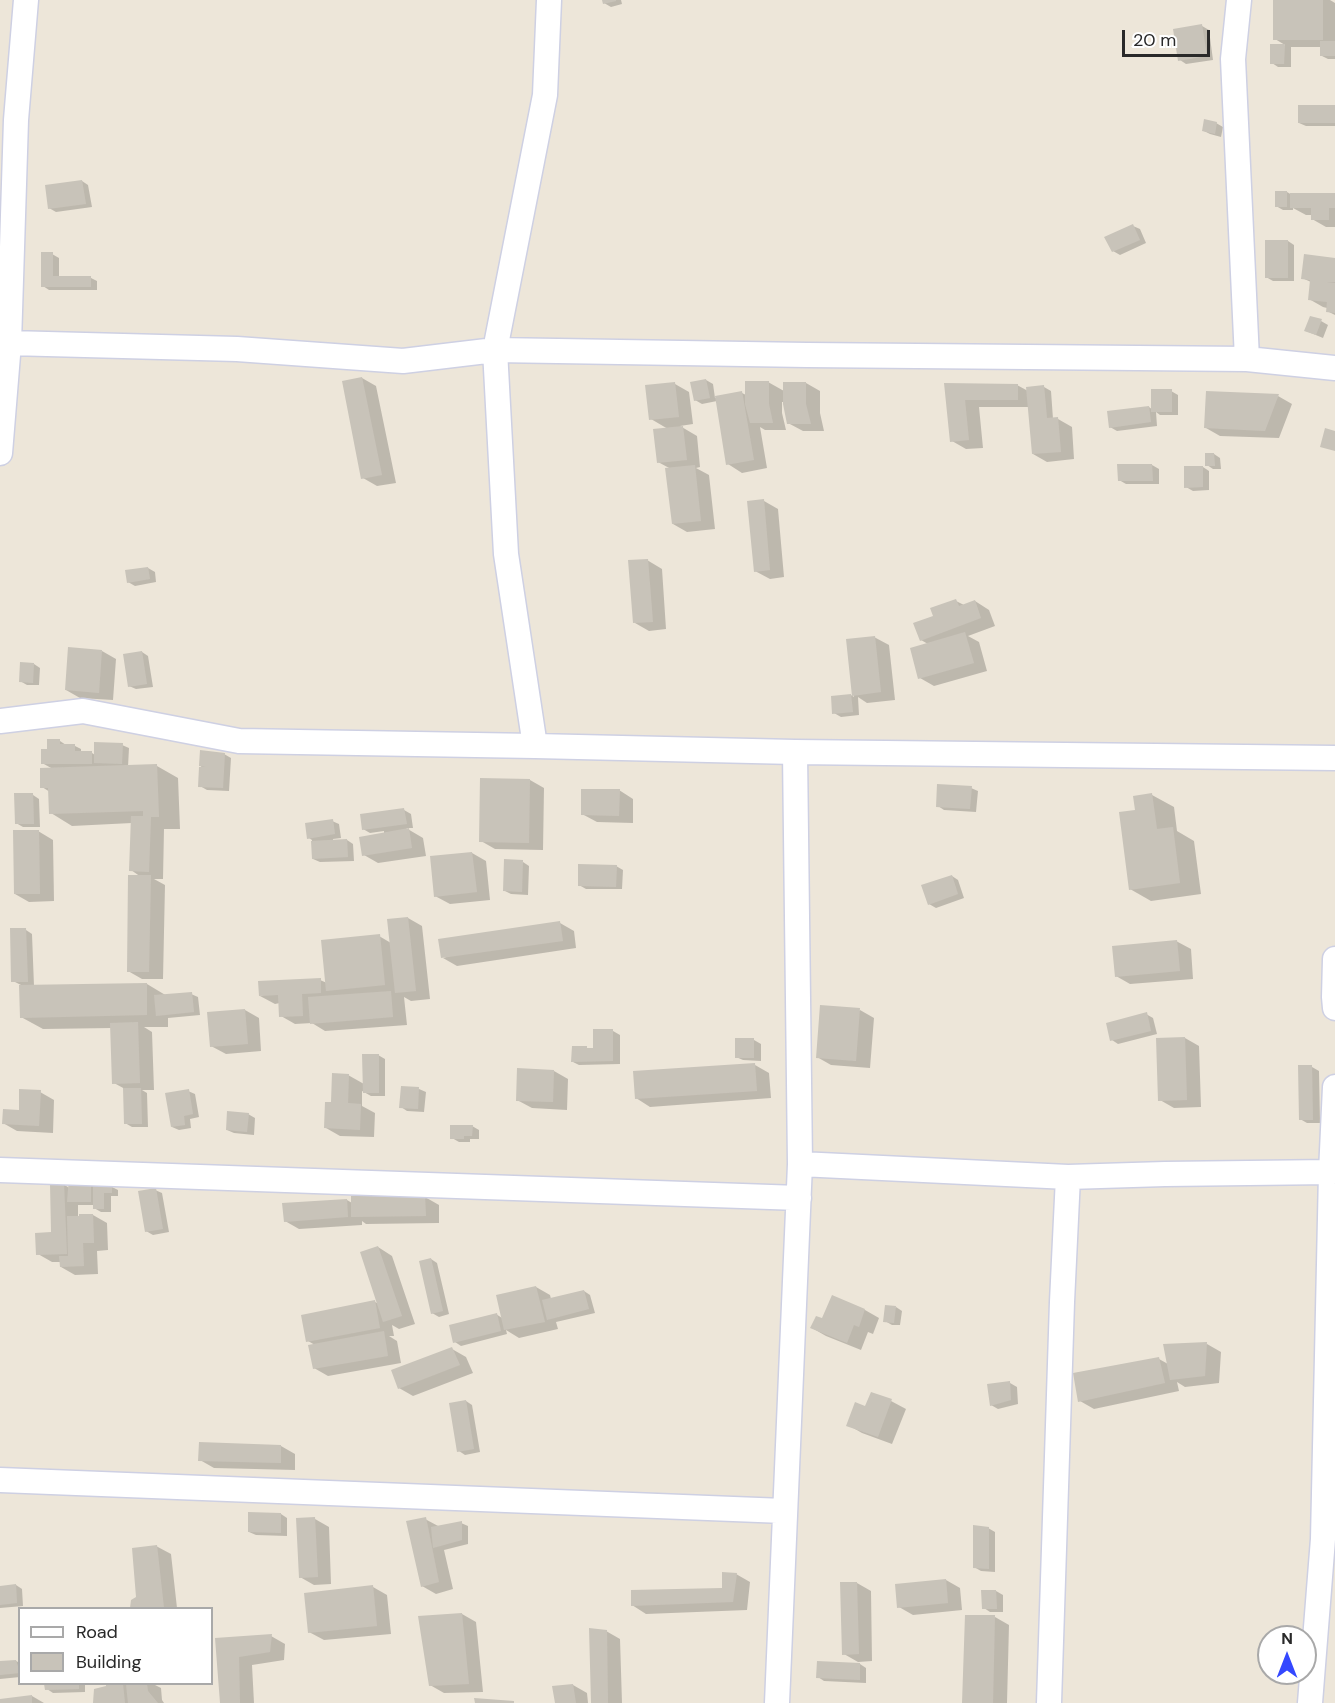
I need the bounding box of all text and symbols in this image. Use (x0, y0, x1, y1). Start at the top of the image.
scale bar (1125, 18, 1214, 56)
text: 20 m (1133, 28, 1176, 52)
legend (18, 1607, 213, 1685)
text: Road (76, 1620, 118, 1644)
north arrow (1257, 1625, 1317, 1685)
text: N (1281, 1628, 1293, 1649)
text: Building (76, 1650, 141, 1674)

